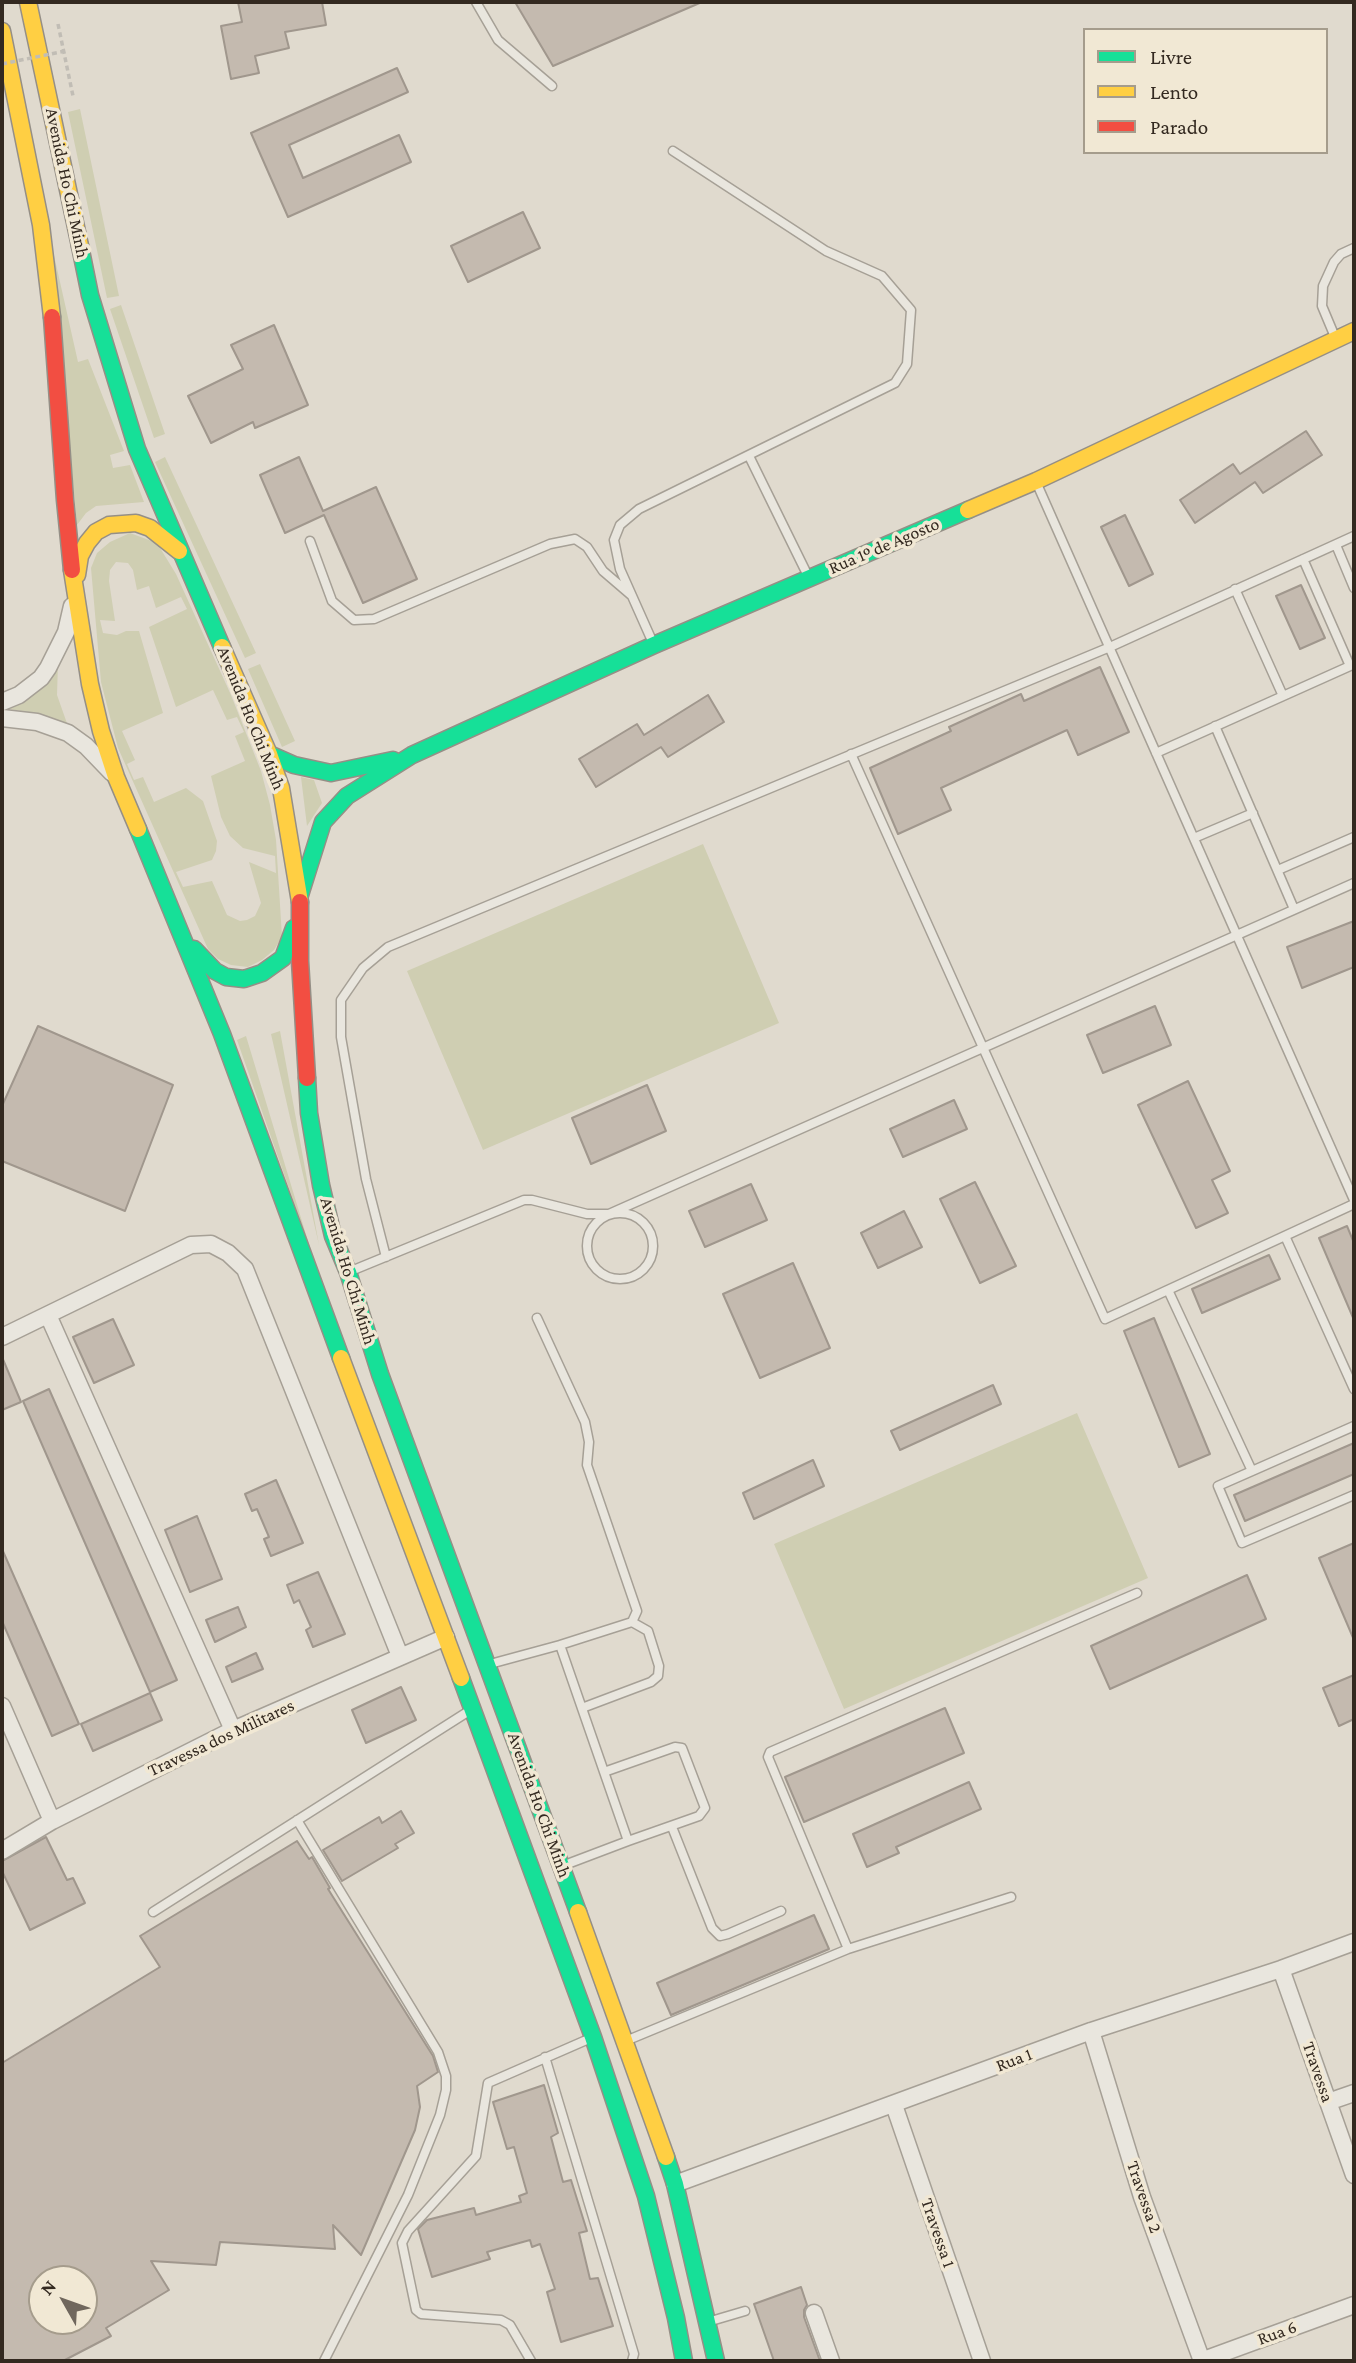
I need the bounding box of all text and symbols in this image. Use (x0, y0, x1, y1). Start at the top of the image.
legend (1083, 28, 1328, 154)
text: Livre (1150, 45, 1192, 69)
text: Lento (1150, 80, 1198, 104)
street label: Avenida Ho Chi Minh (41, 106, 93, 260)
text: Parado (1150, 115, 1208, 139)
street label: Rua 1º de Agosto (825, 513, 943, 579)
street label: Avenida Ho Chi Minh (212, 643, 290, 793)
street label: Avenida Ho Chi Minh (315, 1195, 381, 1347)
street label: Travessa dos Militares (144, 1695, 298, 1781)
street label: Avenida Ho Chi Minh (503, 1729, 575, 1881)
street label: Travessa (1298, 2039, 1338, 2105)
street label: Rua 1 (993, 2043, 1035, 2077)
street label: Travessa 2 (1122, 2158, 1166, 2236)
street label: Travessa 1 (916, 2195, 960, 2271)
north arrow (28, 2265, 98, 2335)
text: N (36, 2276, 60, 2299)
street label: Rua 6 (1254, 2316, 1300, 2350)

